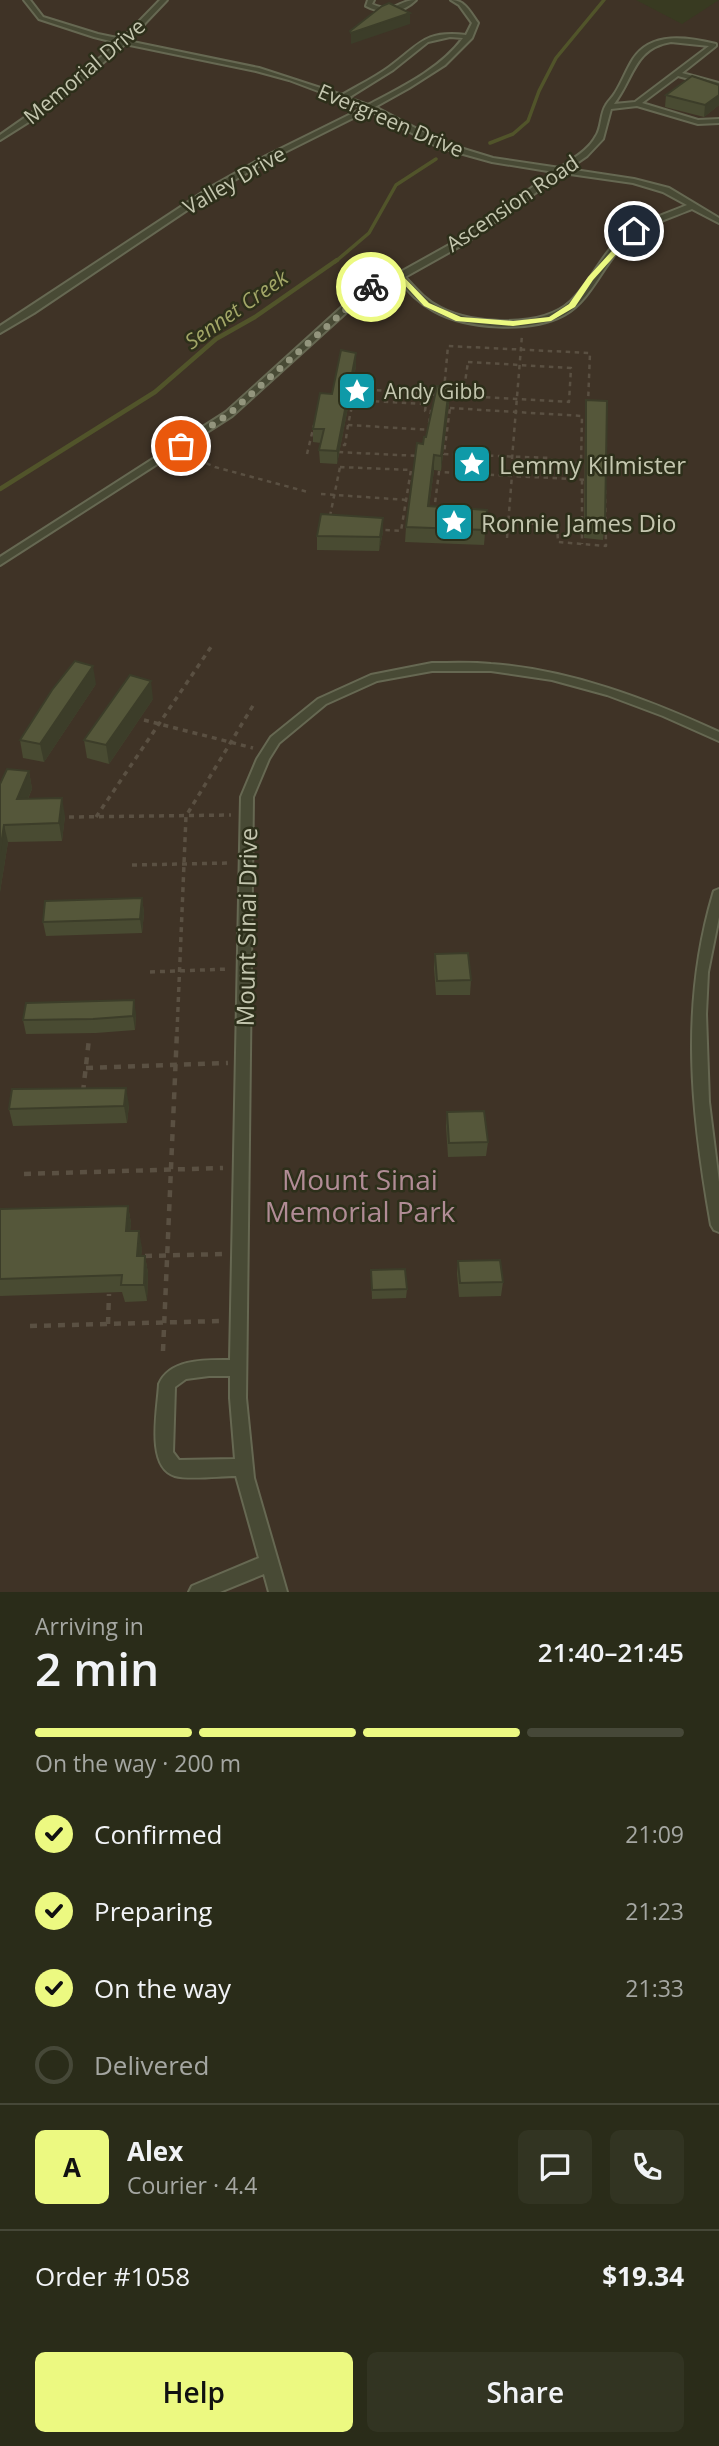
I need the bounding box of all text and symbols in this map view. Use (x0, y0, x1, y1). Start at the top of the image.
street label: Memorial Drive (17, 12, 151, 130)
street label: Evergreen Drive (314, 77, 468, 163)
street label: Valley Drive (178, 139, 290, 221)
street label: Ascension Road (440, 148, 584, 258)
pin (604, 201, 664, 261)
icon: home (615, 212, 653, 250)
courier (336, 252, 406, 322)
water label: Sennet Creek (179, 263, 294, 355)
icon: bike (352, 268, 390, 306)
place icon: Andy Gibb (336, 370, 378, 412)
place label: Andy Gibb (384, 377, 485, 405)
pin (151, 416, 211, 476)
icon: bag (162, 427, 200, 465)
place icon: Lemmy Kilmister (451, 443, 493, 485)
place label: Lemmy Kilmister (499, 448, 686, 481)
place icon: Ronnie James Dio (433, 501, 475, 543)
place label: Ronnie James Dio (481, 506, 677, 539)
street label: Mount Sinai Drive (228, 827, 264, 1027)
park label: Mount Sinai Memorial Park (265, 1160, 456, 1230)
text: Arriving in (35, 1610, 144, 1642)
text: 21:40–21:45 (538, 1634, 684, 1670)
text: 2 min (35, 1637, 159, 1699)
text: On the way · 200 m (35, 1747, 241, 1779)
icon: check (35, 1815, 73, 1853)
text: Confirmed (94, 1816, 222, 1852)
text: 21:09 (625, 1818, 684, 1850)
icon: check (35, 1892, 73, 1930)
text: Preparing (94, 1893, 212, 1929)
text: 21:23 (625, 1895, 684, 1927)
icon: check (35, 1969, 73, 2007)
text: On the way (94, 1970, 231, 2006)
text: 21:33 (625, 1972, 684, 2004)
text: Delivered (94, 2047, 209, 2083)
button: chat (518, 2130, 592, 2204)
button: phone (610, 2130, 684, 2204)
text: Alex (127, 2133, 183, 2169)
text: A (63, 2149, 81, 2185)
text: Courier · 4.4 (127, 2169, 257, 2201)
text: Order #1058 (35, 2258, 190, 2294)
text: $19.34 (602, 2258, 684, 2294)
button: Help (35, 2352, 353, 2432)
button: Share (367, 2352, 684, 2432)

